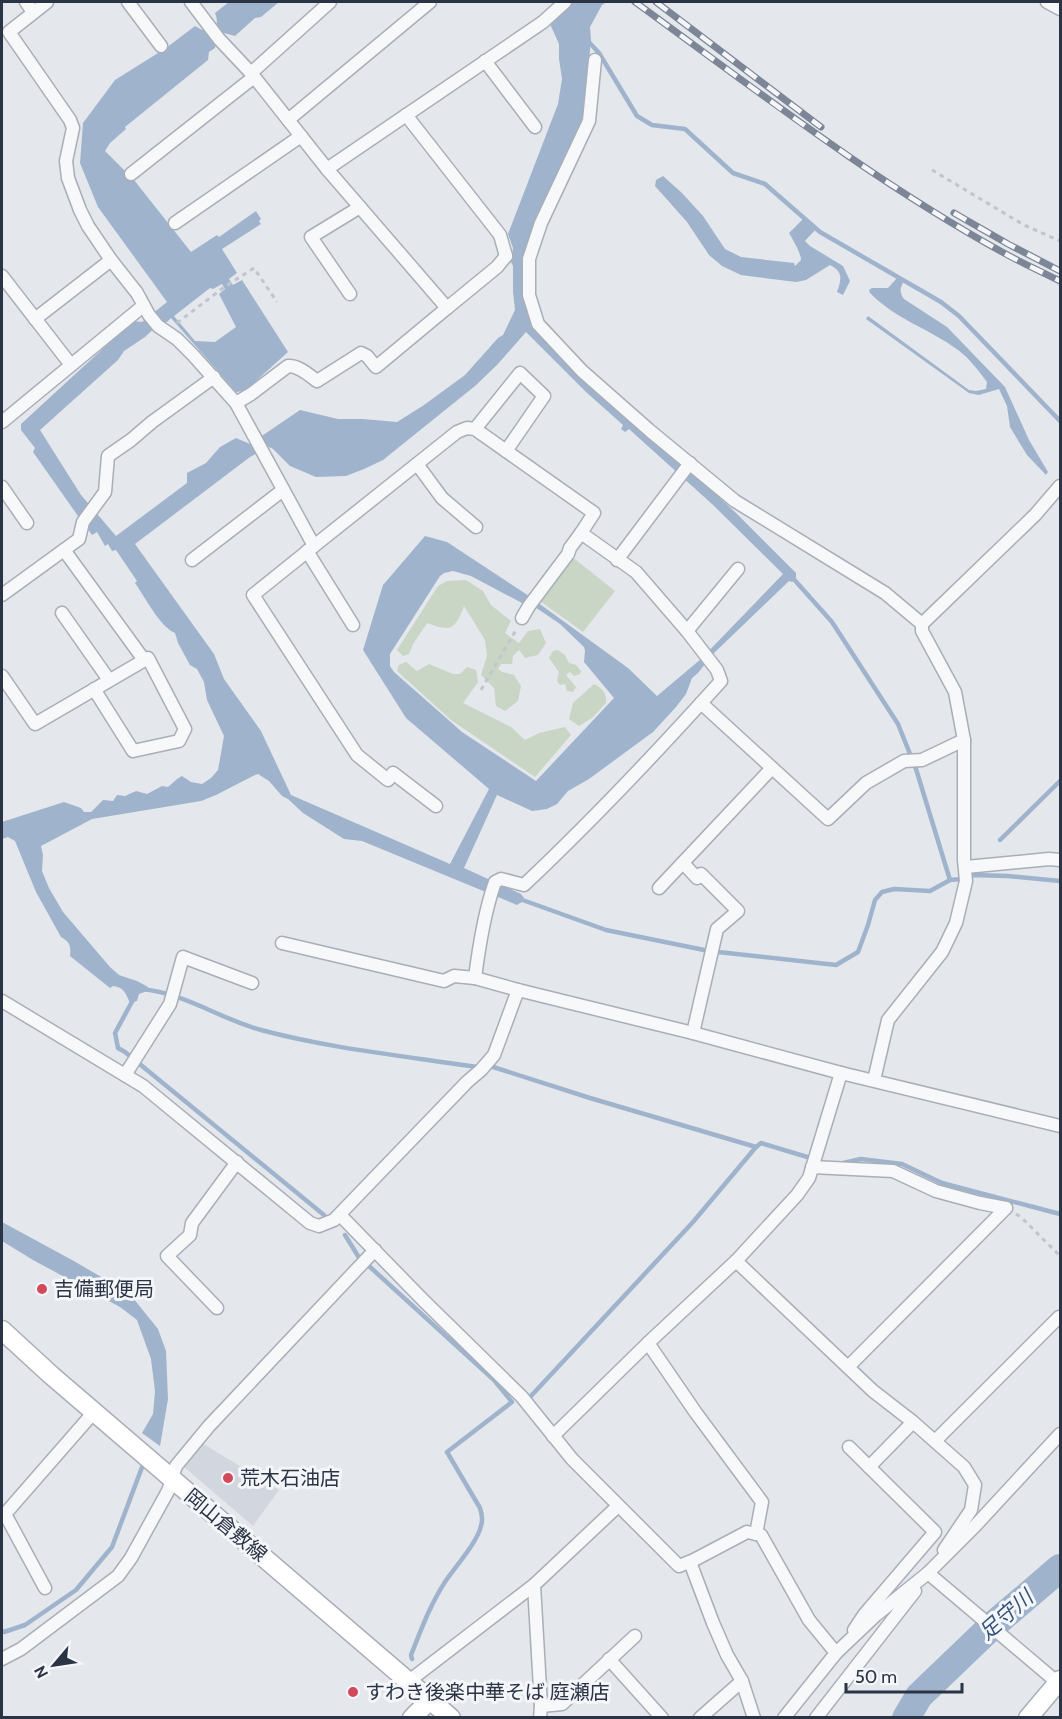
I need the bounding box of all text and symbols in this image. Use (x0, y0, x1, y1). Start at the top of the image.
place label: 吉備郵便局 (54, 1277, 154, 1301)
marker: 吉備郵便局 (35, 1282, 49, 1296)
place label: 荒木石油店 (240, 1466, 340, 1490)
marker: 荒木石油店 (221, 1471, 235, 1485)
street label: 岡山倉敷線 (180, 1484, 272, 1566)
water label: 足守川 (974, 1583, 1039, 1645)
north arrow (24, 1635, 84, 1695)
scale bar (846, 1656, 962, 1694)
text: N (30, 1662, 52, 1682)
text: 50 m (855, 1666, 897, 1688)
place label: すわき後楽中華そば 庭瀬店 (365, 1680, 610, 1704)
marker: すわき後楽中華そば 庭瀬店 (346, 1685, 360, 1699)

